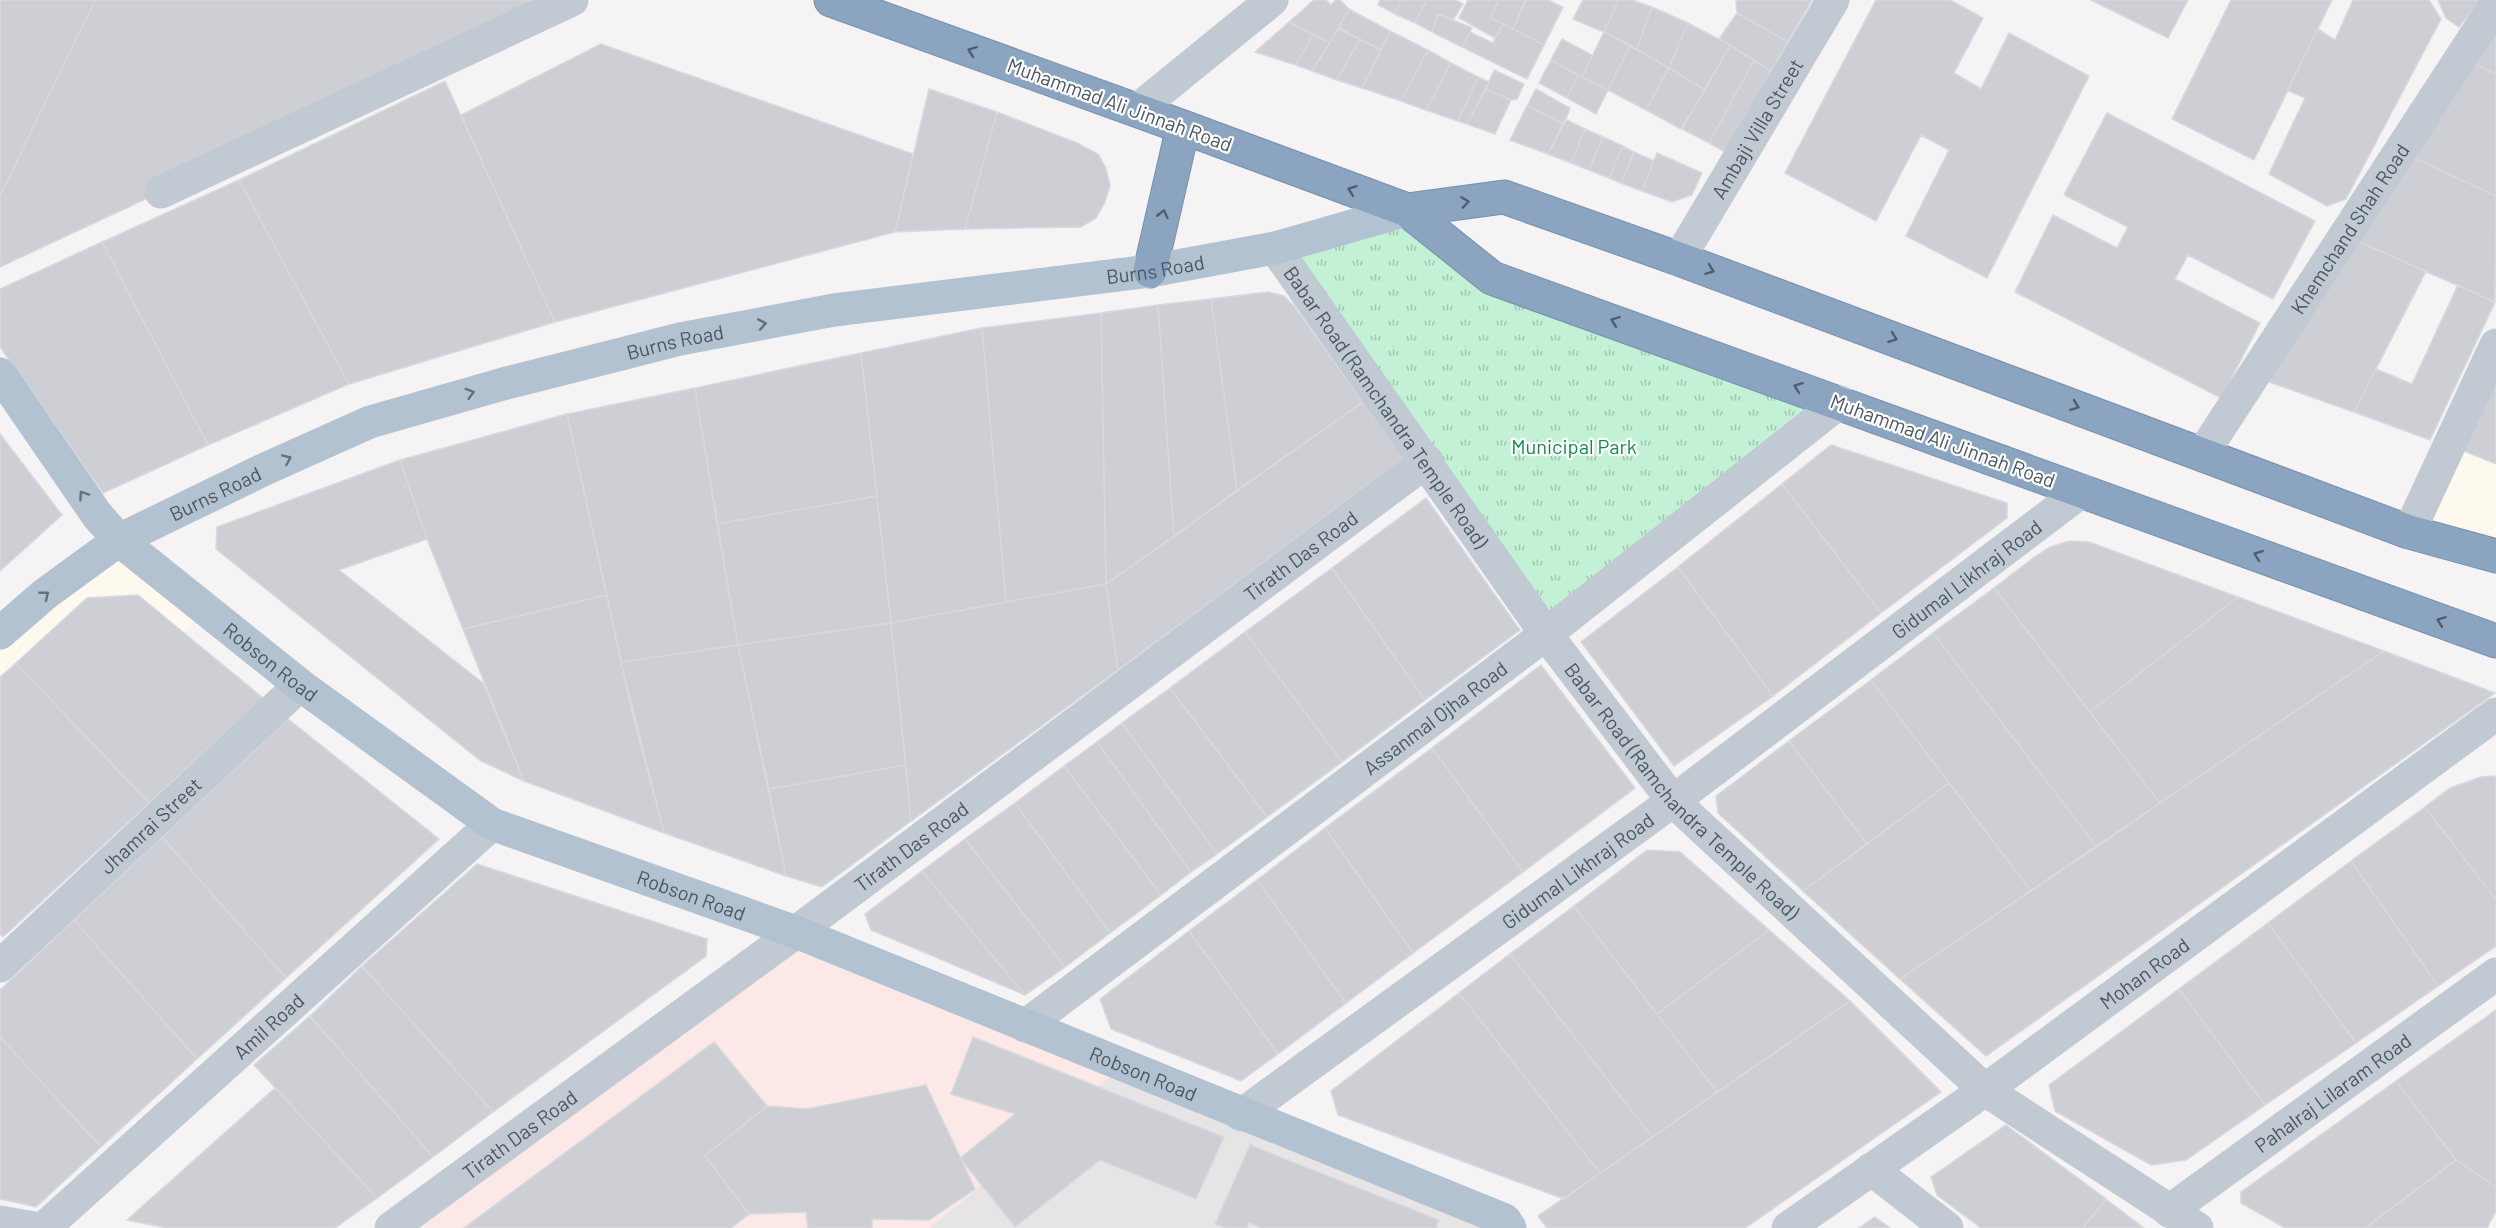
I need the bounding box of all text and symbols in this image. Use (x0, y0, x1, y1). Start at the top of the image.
one-way arrow (967, 45, 978, 58)
street label: Muhammad Ali Jinnah Road (1004, 52, 1236, 156)
street label: Ambaji Villa Street (1706, 54, 1808, 203)
street label: Khemchand Shah Road (2285, 139, 2414, 318)
one-way arrow (1347, 184, 1358, 197)
one-way arrow (1460, 197, 1470, 209)
one-way arrow (1156, 209, 1169, 219)
street label: Burns Road (1105, 249, 1206, 288)
street label: Babar Road (Ramchandra Temple Road) (1279, 261, 1494, 553)
one-way arrow (1704, 263, 1715, 275)
one-way arrow (1610, 316, 1621, 329)
one-way arrow (756, 318, 766, 331)
street label: Burns Road (624, 319, 725, 364)
one-way arrow (1886, 331, 1897, 343)
one-way arrow (1794, 382, 1804, 395)
one-way arrow (464, 388, 475, 400)
street label: Muhammad Ali Jinnah Road (1827, 388, 2059, 492)
one-way arrow (2070, 398, 2080, 411)
park label: Municipal Park (1511, 434, 1637, 458)
one-way arrow (281, 454, 292, 466)
street label: Burns Road (165, 461, 265, 526)
one-way arrow (79, 491, 90, 502)
street label: Tirath Das Road (1239, 505, 1362, 606)
street label: Gidumal Likhraj Road (1886, 514, 2046, 643)
one-way arrow (2253, 550, 2264, 562)
one-way arrow (38, 592, 49, 603)
one-way arrow (2436, 616, 2447, 629)
street label: Robson Road (219, 617, 323, 706)
street label: Assanmal Ojha Road (1358, 656, 1512, 780)
street label: Babar Road (Ramchandra Temple Road) (1560, 658, 1805, 925)
street label: Jhamrai Street (95, 772, 206, 878)
street label: Tirath Das Road (849, 796, 973, 897)
street label: Gidumal Likhraj Road (1497, 807, 1658, 934)
street label: Robson Road (634, 865, 749, 925)
street label: Mohan Road (2095, 932, 2194, 1014)
street label: Amil Road (228, 988, 308, 1064)
street label: Pahalraj Lilaram Road (2250, 1028, 2416, 1157)
street label: Robson Road (1086, 1041, 1201, 1106)
street label: Tirath Das Road (457, 1084, 581, 1184)

